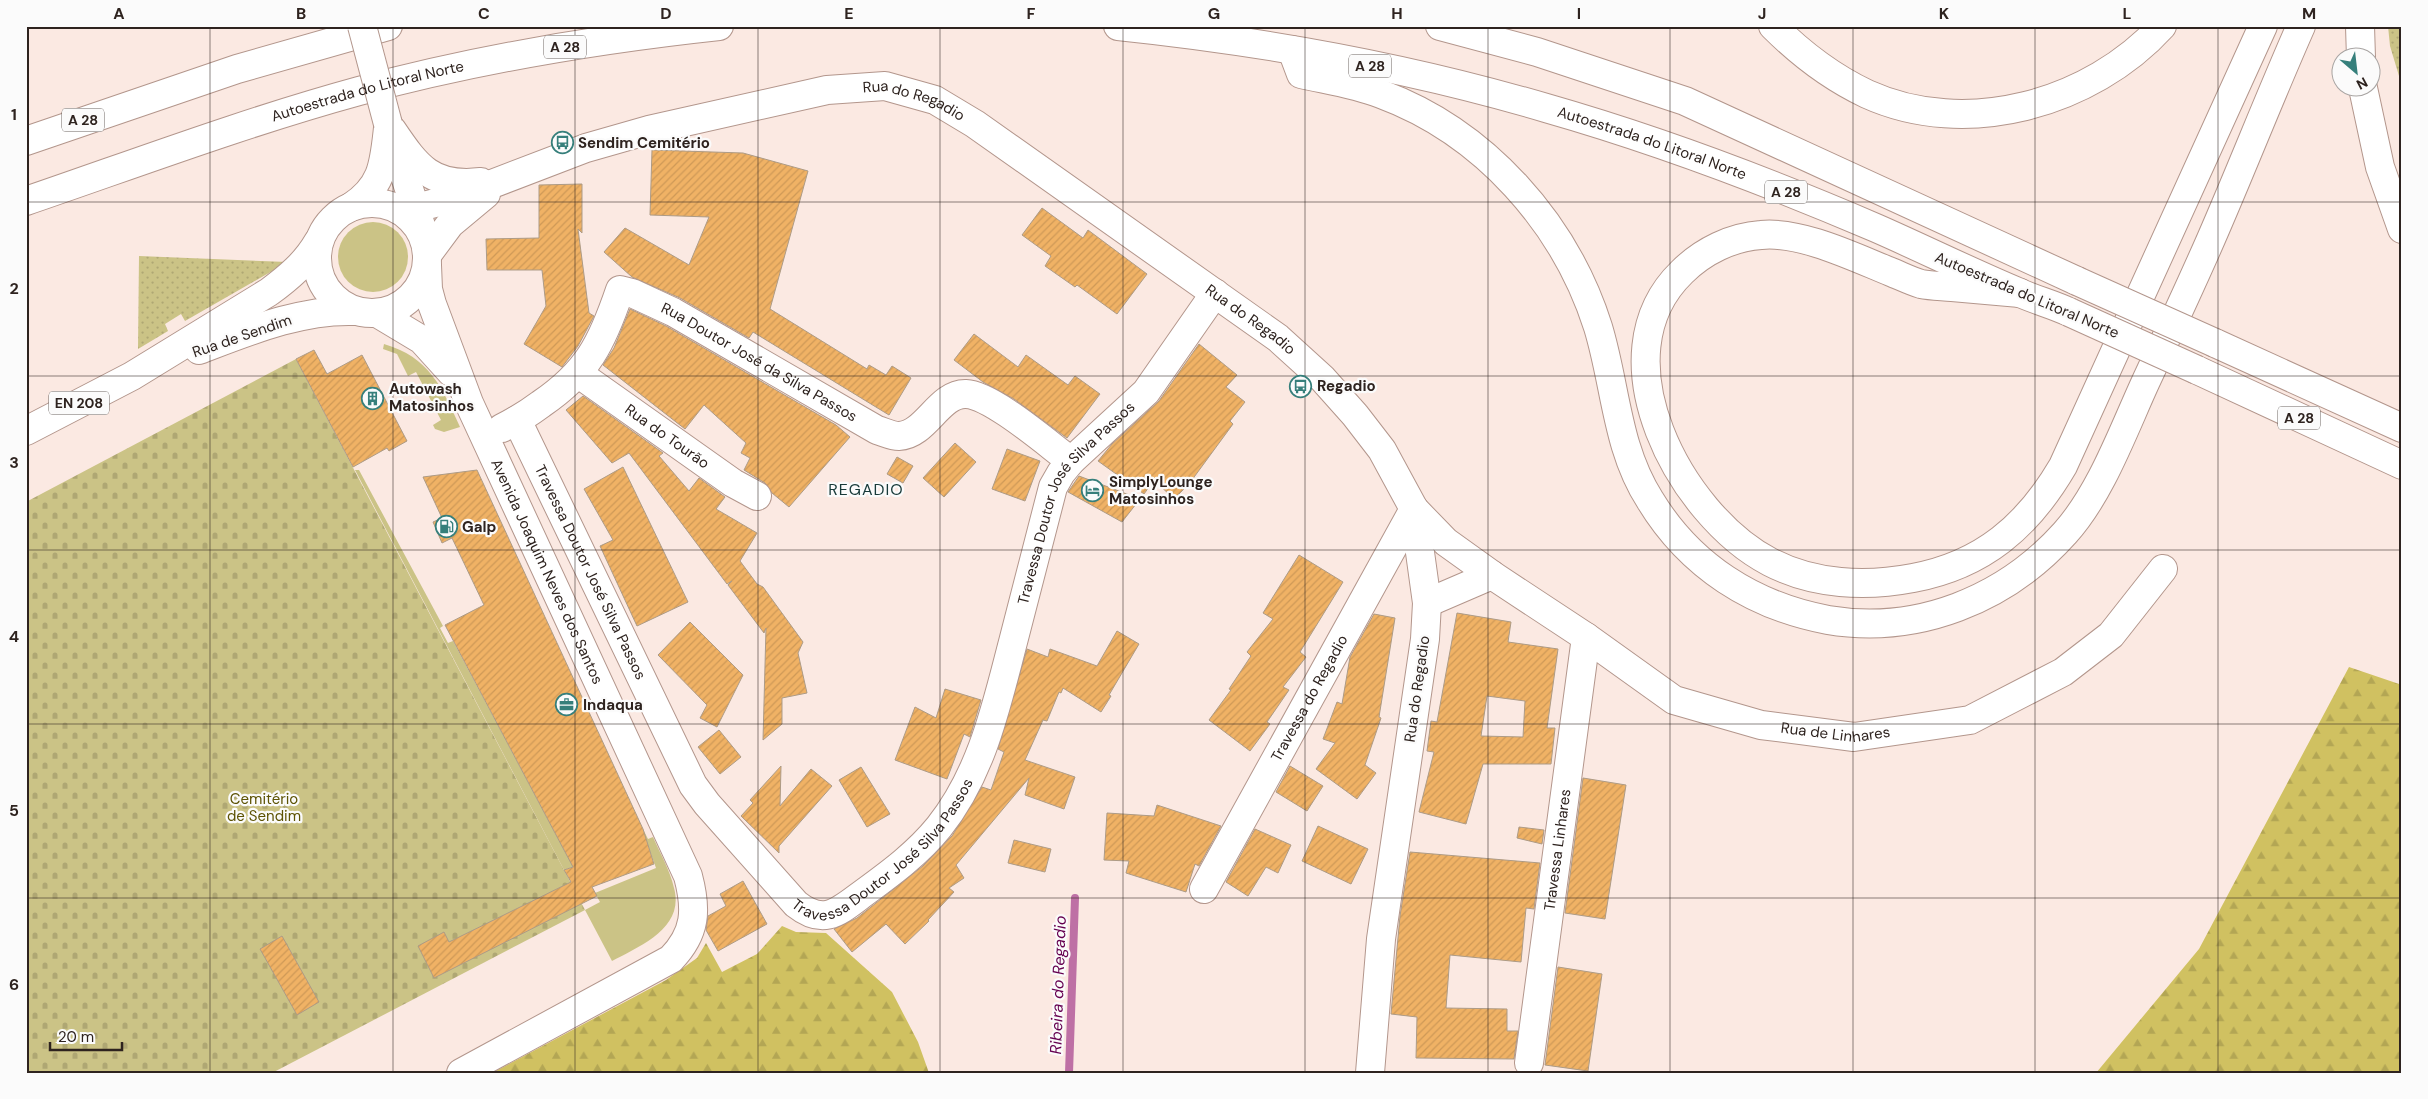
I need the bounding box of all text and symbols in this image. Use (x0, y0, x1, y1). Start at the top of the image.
text: A (113, 3, 125, 24)
text: B (296, 3, 306, 24)
text: C (478, 3, 490, 24)
text: D (660, 3, 672, 24)
text: E (844, 3, 854, 24)
text: F (1027, 3, 1036, 24)
text: G (1208, 3, 1220, 24)
text: H (1391, 3, 1403, 24)
text: I (1577, 3, 1581, 24)
text: J (1758, 3, 1766, 24)
text: K (1939, 3, 1950, 24)
text: L (2123, 3, 2132, 24)
text: M (2302, 3, 2316, 24)
road number: A 28 (544, 36, 586, 58)
north arrow (2330, 48, 2380, 98)
road number: A 28 (1349, 54, 1391, 78)
street label: Autoestrada do Litoral Norte (269, 56, 466, 126)
text: N (2353, 73, 2371, 94)
street label: Rua do Regadio (862, 76, 969, 126)
street label: Autoestrada do Litoral Norte (1555, 102, 1749, 184)
text: 1 (11, 104, 17, 125)
road number: A 28 (62, 108, 104, 132)
bus stop icon: Sendim Cemitério (550, 131, 574, 155)
place label: Sendim Cemitério (578, 133, 710, 153)
road number: A 28 (1765, 180, 1807, 203)
street label: Autoestrada do Litoral Norte (1932, 247, 2122, 343)
text: 2 (9, 278, 19, 299)
street label: Rua do Regadio (1201, 280, 1300, 359)
street label: Rua Doutor José da Silva Passos (658, 298, 861, 426)
street label: Rua de Sendim (190, 310, 294, 362)
bus stop icon: Regadio (1289, 374, 1313, 398)
place label: Regadio (1317, 376, 1376, 396)
place label: Autowash Matosinhos (389, 379, 474, 416)
building icon: Autowash Matosinhos (361, 386, 385, 410)
road number: EN 208 (49, 392, 109, 414)
street label: Travessa Doutor José Silva Passos (1013, 397, 1139, 607)
street label: Rua do Tourão (621, 400, 714, 473)
road number: A 28 (2278, 406, 2320, 429)
text: 3 (9, 452, 19, 473)
street label: Avenida Joaquim Neves dos Santos (486, 456, 608, 688)
street label: Travessa Doutor José Silva Passos (530, 462, 651, 683)
place label: SimplyLounge Matosinhos (1109, 472, 1213, 509)
district label: REGADIO (828, 479, 904, 500)
hotel icon: SimplyLounge Matosinhos (1081, 479, 1105, 503)
fuel station icon: Galp (434, 515, 458, 539)
place label: Galp (462, 517, 496, 537)
text: 4 (9, 626, 19, 647)
street label: Travessa do Regadio (1266, 631, 1353, 765)
street label: Rua do Regadio (1400, 634, 1434, 744)
office icon: Indaqua (555, 693, 579, 717)
place label: Indaqua (583, 695, 643, 715)
street label: Rua de Linhares (1780, 718, 1891, 747)
street label: Travessa Doutor José Silva Passos (788, 775, 978, 925)
street label: Travessa Linhares (1539, 788, 1576, 912)
park label: Cemitério de Sendim (227, 789, 301, 826)
text: 5 (9, 800, 19, 821)
water label: Ribeira do Regadio (1045, 915, 1071, 1055)
text: 6 (9, 974, 19, 995)
scale bar (50, 1019, 122, 1051)
text: 20 m (58, 1027, 94, 1047)

